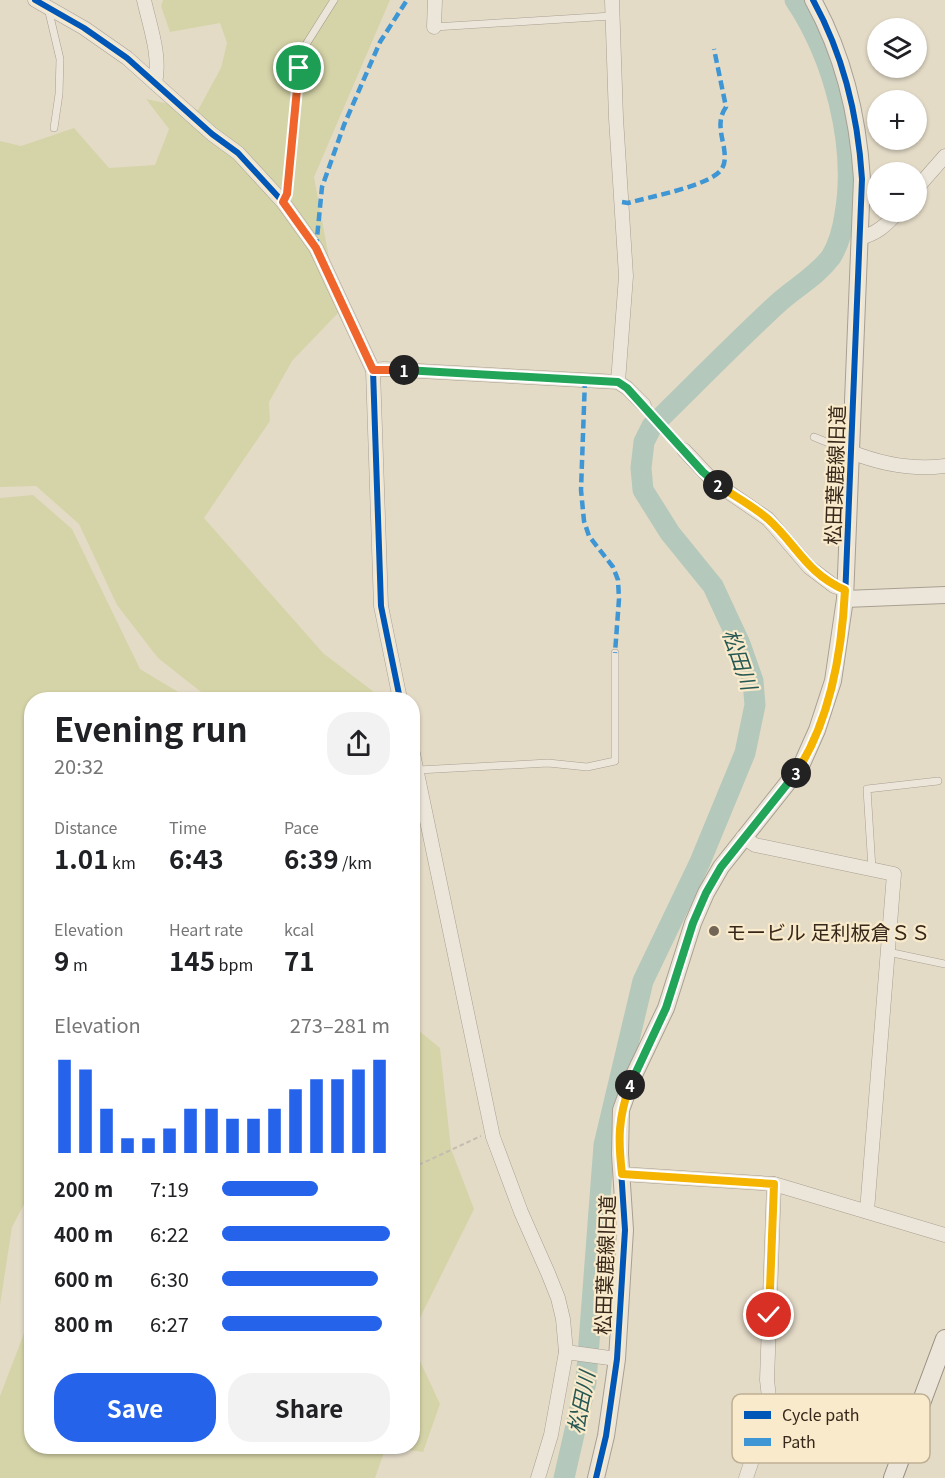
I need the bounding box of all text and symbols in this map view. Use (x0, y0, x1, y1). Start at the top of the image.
map controls (867, 18, 927, 222)
button: layers (867, 18, 927, 78)
pin (273, 42, 324, 93)
icon: arrive (282, 51, 315, 84)
button: + (867, 90, 927, 150)
button: − (867, 162, 927, 222)
pin: 1 (389, 355, 419, 385)
text: 1 (399, 358, 409, 382)
street label: 松田葉鹿線旧道 (817, 405, 851, 545)
pin: 2 (703, 470, 733, 500)
text: 2 (713, 473, 723, 497)
water label: 松田川 (717, 624, 766, 696)
text: Evening run (54, 704, 248, 752)
button: share (327, 712, 390, 775)
text: 20:32 (54, 751, 104, 780)
pin: 3 (781, 758, 811, 788)
text: 3 (791, 761, 801, 785)
text: Distance (54, 815, 117, 839)
text: Time (169, 815, 207, 839)
text: Pace (284, 815, 319, 839)
text: 1.01 (54, 839, 108, 876)
text: 6:43 (169, 839, 223, 876)
text: 6:39 (284, 839, 338, 876)
text: km (108, 850, 136, 874)
text: /km (338, 850, 372, 874)
text: Elevation (54, 917, 123, 941)
text: Heart rate (169, 917, 243, 941)
text: kcal (284, 917, 314, 941)
place label: モービル 足利板倉ＳＳ (726, 917, 930, 946)
marker: モービル 足利板倉ＳＳ (707, 924, 721, 938)
text: 9 (54, 941, 69, 978)
text: 145 (169, 941, 215, 978)
text: 71 (284, 941, 315, 978)
text: m (69, 952, 88, 976)
text: bpm (215, 952, 253, 976)
text: Elevation (54, 1010, 141, 1039)
text: 273–281 m (290, 1010, 390, 1039)
pin: 4 (615, 1070, 645, 1100)
text: 4 (625, 1073, 635, 1097)
text: 200 m (54, 1174, 113, 1203)
text: 7:19 (150, 1174, 189, 1203)
street label: 松田葉鹿線旧道 (587, 1195, 621, 1335)
text: 400 m (54, 1219, 113, 1248)
text: 6:22 (150, 1219, 189, 1248)
text: 600 m (54, 1264, 113, 1293)
text: 6:30 (150, 1264, 189, 1293)
pin (743, 1289, 794, 1340)
icon: check (752, 1298, 785, 1331)
text: 800 m (54, 1309, 113, 1338)
text: 6:27 (150, 1309, 189, 1338)
water label: 松田川 (559, 1366, 601, 1436)
button: Save (54, 1373, 216, 1442)
button: Share (228, 1373, 390, 1442)
legend (732, 1394, 930, 1463)
text: Cycle path (782, 1402, 859, 1426)
text: Path (782, 1429, 816, 1453)

